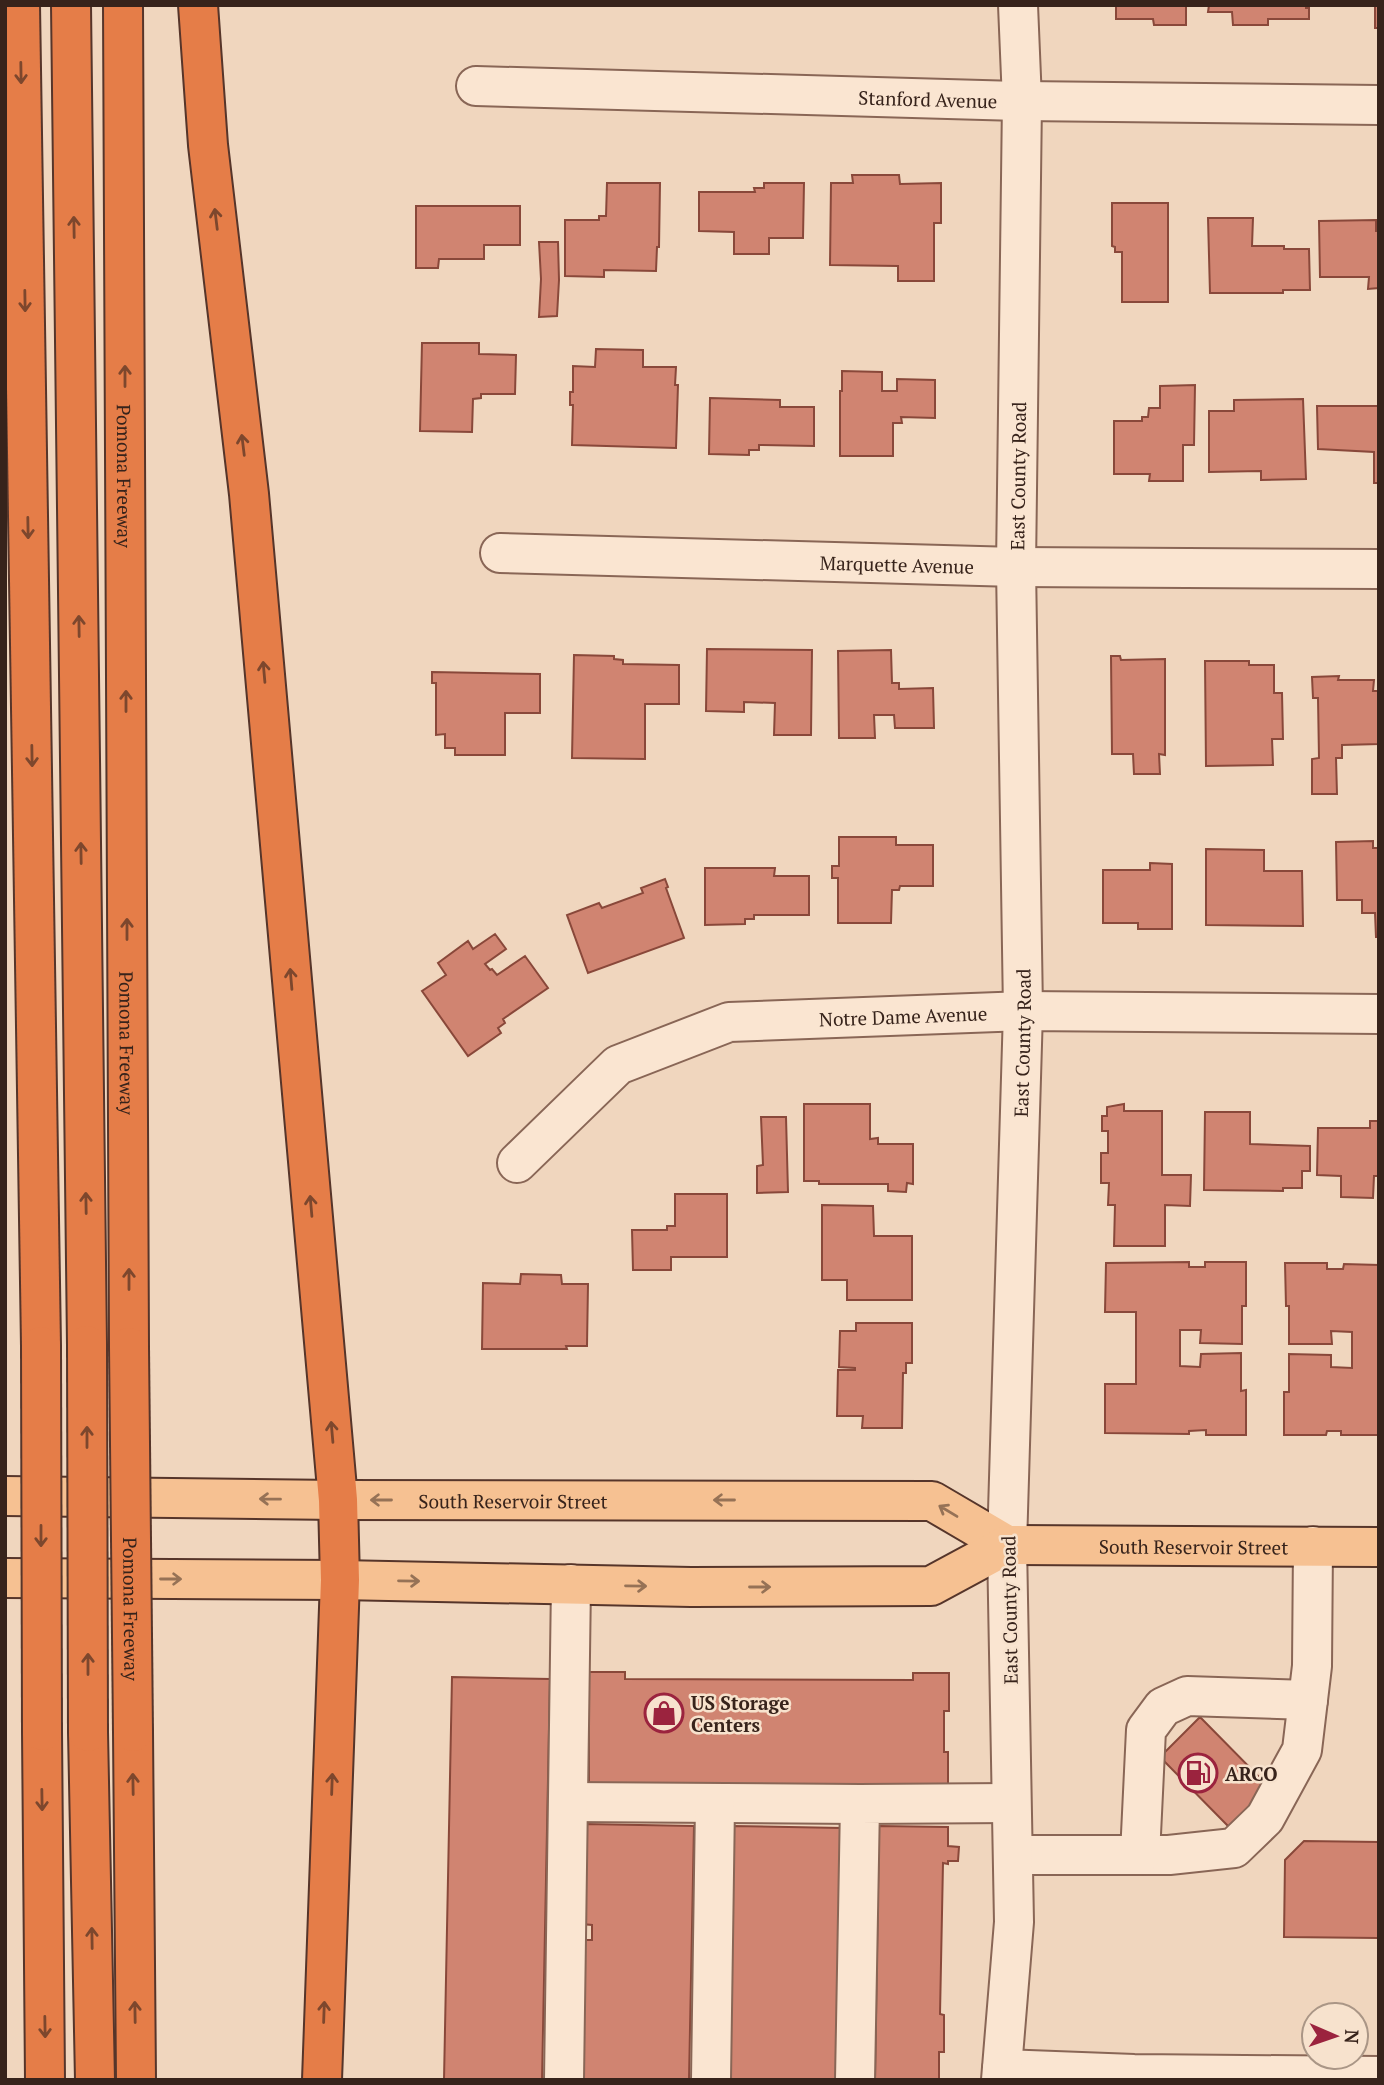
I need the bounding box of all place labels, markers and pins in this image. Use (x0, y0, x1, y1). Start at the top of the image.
place label: US Storage Centers (691, 1690, 789, 1737)
shop icon: US Storage Centers (643, 1692, 685, 1734)
fuel station icon: ARCO (1177, 1752, 1219, 1794)
place label: ARCO (1225, 1761, 1278, 1786)

